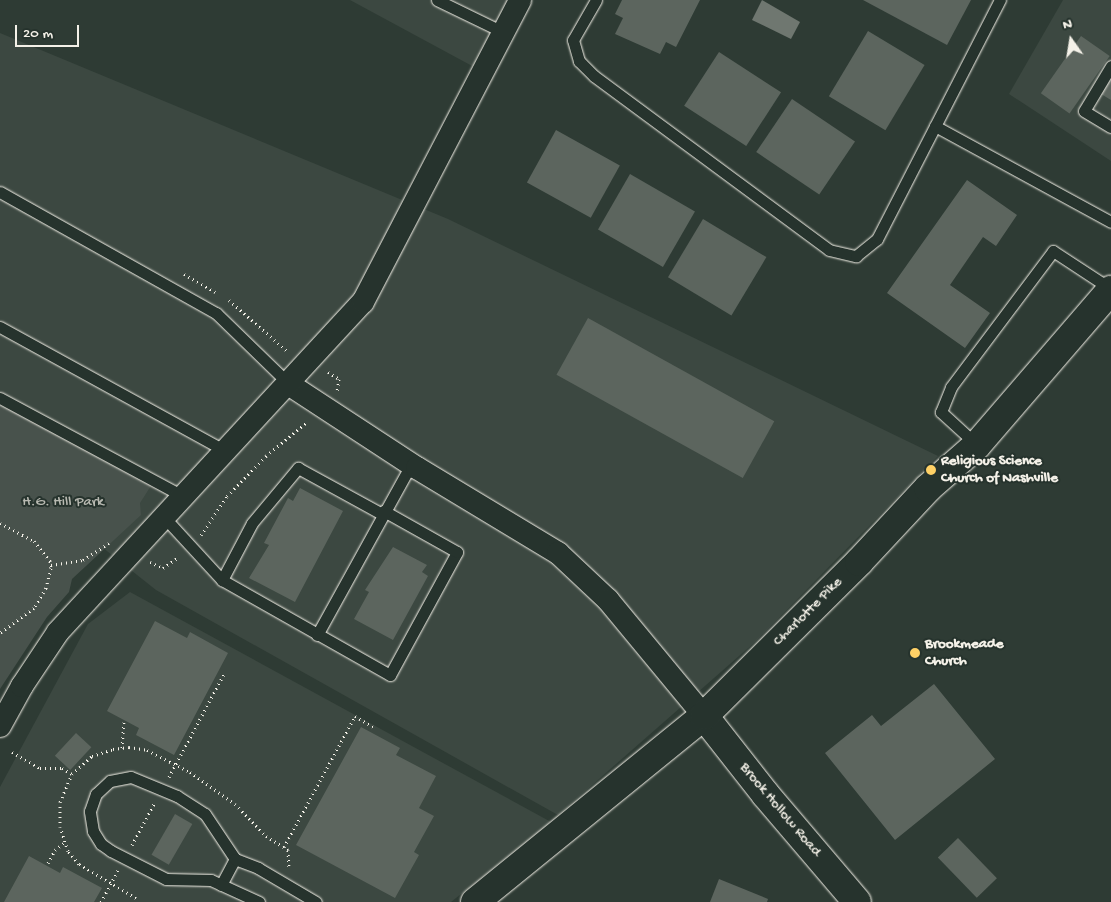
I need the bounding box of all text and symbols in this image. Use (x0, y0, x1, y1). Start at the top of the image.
scale bar (18, 15, 81, 47)
north arrow (1046, 15, 1096, 65)
text: N (1061, 16, 1074, 34)
text: 20 m (23, 25, 53, 43)
place label: Religious Science Church of Nashville (941, 452, 1058, 487)
marker: Religious Science Church of Nashville (925, 464, 937, 476)
park label: H.G. Hill Park (22, 494, 104, 512)
street label: Charlotte Pike (770, 574, 846, 650)
place label: Brookmeade Church (925, 635, 1003, 670)
marker: Brookmeade Church (909, 647, 921, 659)
street label: Brook Hollow Road (735, 759, 825, 861)

